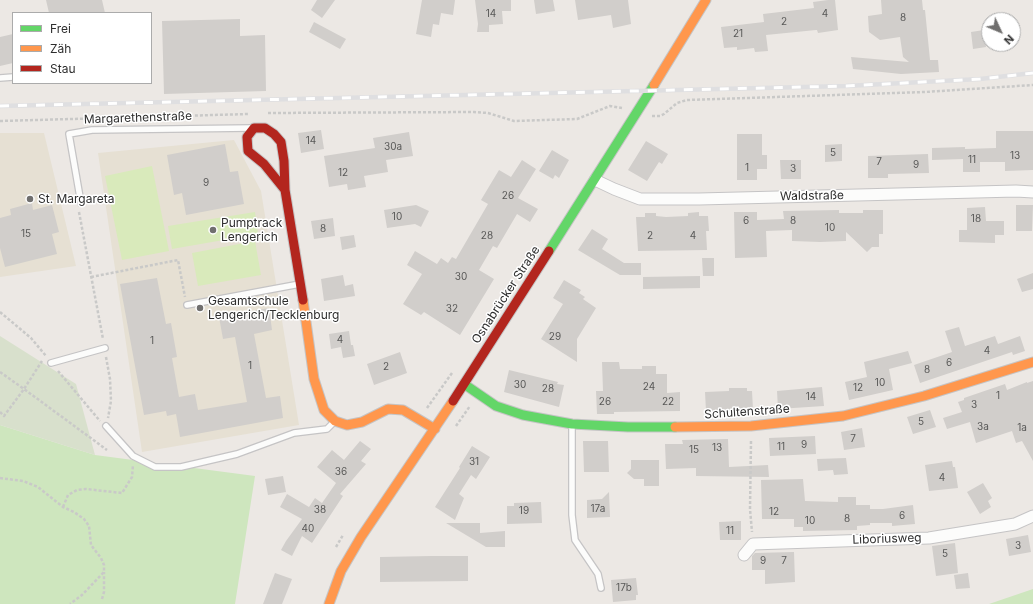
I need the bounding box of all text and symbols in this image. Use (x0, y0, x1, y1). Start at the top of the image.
house number: 14 (486, 8, 496, 20)
house number: 4 (822, 8, 828, 20)
legend (12, 12, 152, 84)
house number: 8 (900, 12, 906, 24)
north arrow (981, 12, 1021, 52)
house number: 2 (781, 16, 787, 28)
text: Frei (50, 21, 71, 36)
house number: 21 (733, 28, 743, 40)
text: N (1001, 32, 1017, 48)
text: Zäh (50, 41, 71, 56)
text: Stau (50, 61, 76, 76)
street label: Margarethenstraße (84, 109, 192, 127)
house number: 14 (306, 135, 316, 147)
house number: 30a (384, 141, 402, 153)
house number: 5 (830, 147, 836, 159)
house number: 13 (1010, 150, 1020, 162)
house number: 11 (968, 154, 976, 166)
house number: 7 (876, 156, 882, 168)
house number: 9 (913, 159, 919, 171)
house number: 1 (745, 162, 749, 174)
house number: 3 (790, 163, 796, 175)
house number: 12 (338, 167, 348, 179)
house number: 9 (203, 177, 209, 189)
street label: Waldstraße (780, 188, 844, 204)
house number: 26 (502, 190, 514, 202)
place label: St. Margareta (38, 192, 114, 206)
marker: St. Margareta (25, 194, 35, 204)
house number: 10 (392, 211, 402, 223)
house number: 18 (971, 213, 981, 225)
house number: 6 (743, 215, 749, 227)
house number: 8 (790, 215, 796, 227)
place label: Pumptrack Lengerich (221, 216, 282, 244)
house number: 10 (825, 222, 835, 234)
house number: 8 (320, 223, 326, 235)
marker: Pumptrack Lengerich (208, 225, 218, 235)
house number: 15 (21, 228, 31, 240)
house number: 28 (481, 230, 493, 242)
house number: 2 (647, 230, 653, 242)
house number: 4 (690, 230, 696, 242)
street label: Osnabrücker Straße (469, 243, 543, 347)
house number: 30 (455, 271, 467, 283)
place label: Gesamtschule Lengerich/Tecklenburg (208, 294, 339, 322)
marker: Gesamtschule Lengerich/Tecklenburg (195, 303, 205, 313)
house number: 32 (446, 303, 458, 315)
house number: 29 (549, 331, 561, 343)
house number: 4 (337, 334, 343, 346)
house number: 1 (150, 335, 154, 347)
house number: 4 (984, 345, 990, 357)
house number: 6 (946, 357, 952, 369)
house number: 1 (248, 360, 252, 372)
house number: 2 (383, 361, 389, 373)
house number: 8 (924, 364, 930, 376)
house number: 10 (875, 377, 885, 389)
house number: 30 (514, 379, 526, 391)
house number: 24 (643, 381, 655, 393)
house number: 12 (853, 382, 863, 394)
house number: 28 (542, 383, 554, 395)
house number: 1 (996, 390, 1000, 402)
house number: 14 (806, 391, 816, 403)
house number: 26 (599, 396, 611, 408)
house number: 22 (662, 396, 674, 408)
house number: 3 (971, 399, 977, 411)
street label: Schultenstraße (704, 402, 790, 422)
house number: 5 (918, 416, 924, 428)
house number: 3a (977, 421, 989, 433)
house number: 1a (1017, 422, 1027, 434)
house number: 7 (850, 433, 856, 445)
house number: 9 (801, 439, 807, 451)
house number: 11 (777, 441, 785, 453)
house number: 13 (712, 442, 722, 454)
house number: 15 (689, 444, 699, 456)
house number: 31 (469, 456, 479, 468)
house number: 36 (335, 466, 347, 478)
house number: 4 (939, 472, 945, 484)
house number: 17a (591, 503, 605, 515)
house number: 38 (314, 504, 326, 516)
house number: 19 (519, 505, 529, 517)
house number: 12 (769, 506, 779, 518)
house number: 6 (899, 510, 905, 522)
house number: 8 (844, 513, 850, 525)
house number: 10 (805, 515, 815, 527)
house number: 40 (302, 523, 314, 535)
house number: 11 (726, 525, 734, 537)
street label: Liboriusweg (852, 531, 922, 547)
house number: 3 (1015, 540, 1021, 552)
house number: 5 (942, 548, 948, 560)
house number: 9 (760, 555, 766, 567)
house number: 7 (781, 555, 787, 567)
house number: 17b (616, 582, 632, 594)

